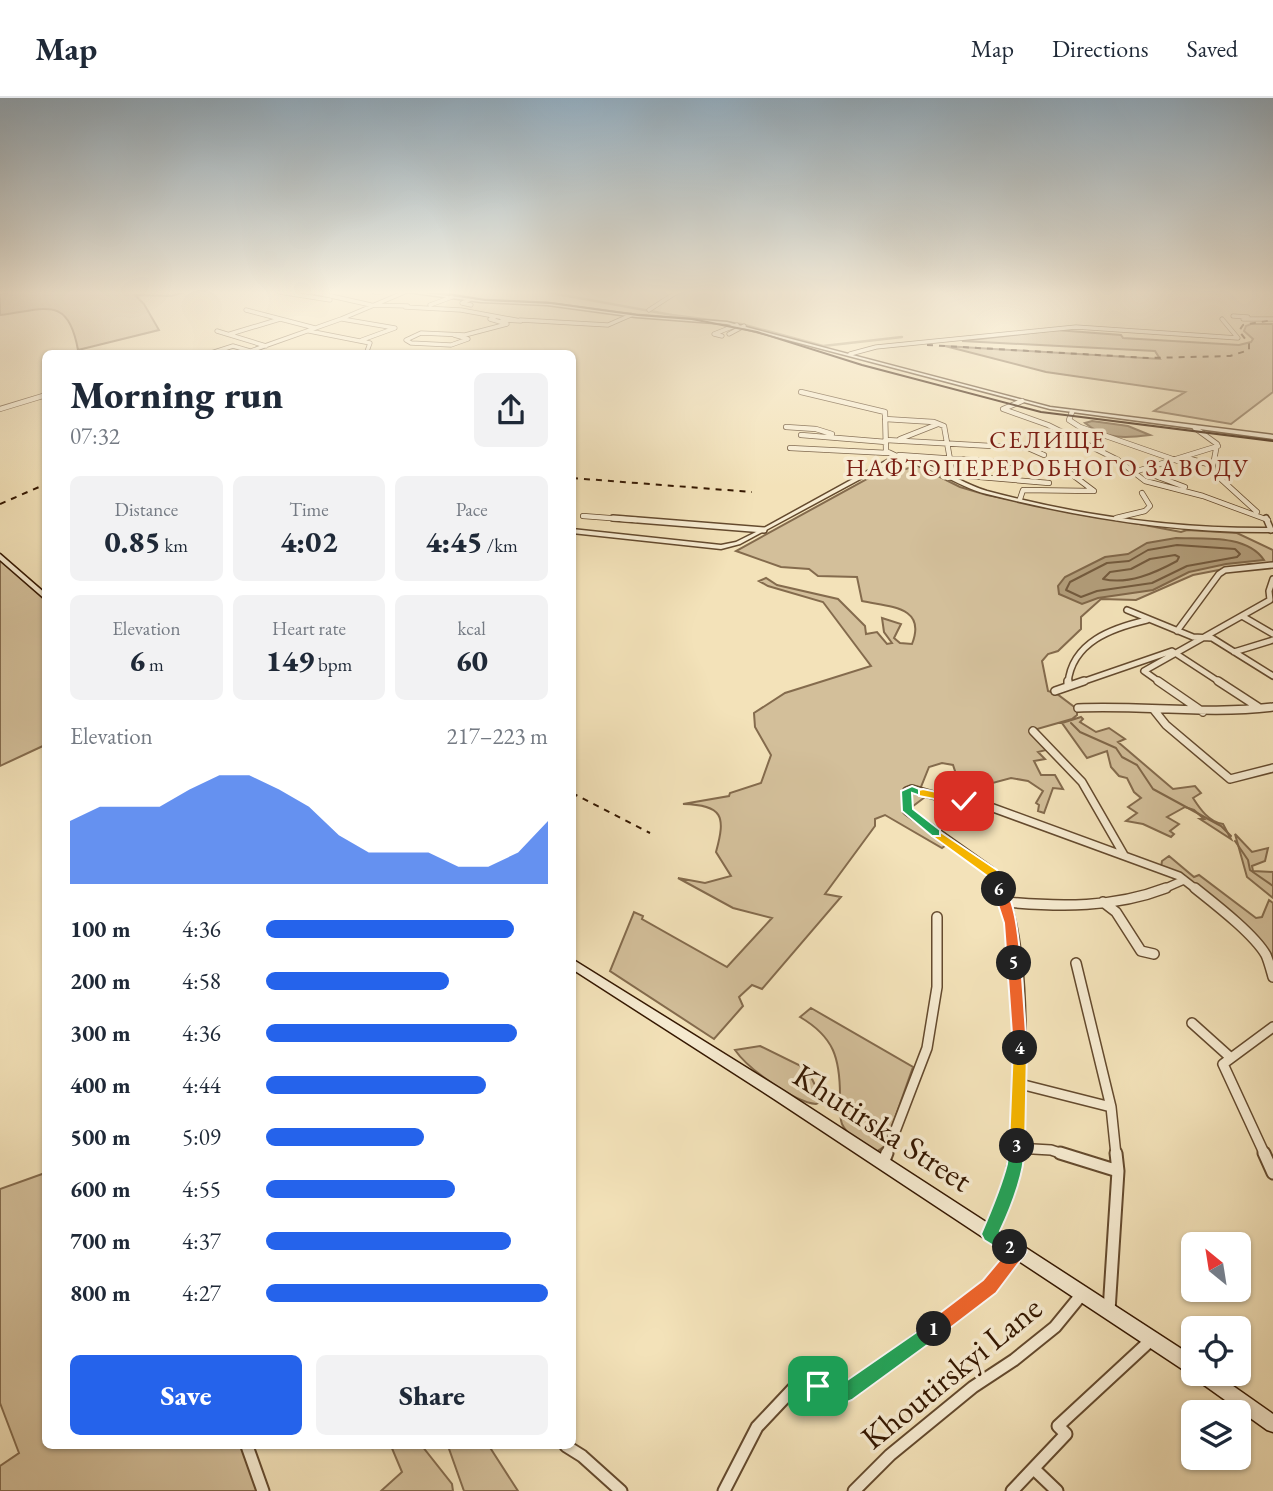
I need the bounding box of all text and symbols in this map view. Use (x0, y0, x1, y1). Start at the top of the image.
text: Map (35, 27, 97, 70)
text: Map (971, 33, 1014, 64)
text: Directions (1052, 33, 1149, 64)
text: Saved (1187, 33, 1238, 64)
text: Morning run (70, 370, 283, 419)
button: share (474, 373, 548, 447)
text: 07:32 (70, 421, 120, 451)
district label: СЕЛИЩЕ НАФТОПЕРЕРОБНОГО ЗАВОДУ (846, 424, 1250, 483)
text: Distance (115, 497, 178, 522)
text: Time (289, 497, 329, 522)
text: Pace (456, 497, 488, 522)
text: 0.85 (105, 522, 161, 561)
text: 4:02 (280, 522, 338, 561)
text: 4:45 (425, 522, 483, 561)
text: km (161, 533, 188, 558)
text: /km (483, 533, 518, 558)
text: Elevation (112, 616, 181, 641)
text: Heart rate (272, 616, 346, 641)
text: kcal (457, 616, 486, 641)
text: 6 (129, 641, 145, 680)
text: 149 (266, 641, 314, 680)
text: 60 (455, 641, 488, 680)
text: m (145, 652, 164, 677)
text: bpm (314, 652, 352, 677)
text: Elevation (70, 721, 153, 751)
text: 217–223 m (447, 721, 548, 751)
pin (934, 771, 994, 831)
icon: check (945, 782, 983, 820)
pin: 6 (982, 872, 1016, 906)
text: 6 (993, 876, 1004, 901)
text: 100 m (70, 914, 131, 944)
text: 4:36 (182, 914, 221, 944)
pin: 5 (996, 946, 1032, 980)
text: 5 (1008, 950, 1019, 975)
text: 200 m (70, 966, 131, 996)
text: 4:58 (182, 966, 221, 996)
text: 300 m (70, 1018, 131, 1048)
text: 4:36 (182, 1018, 221, 1048)
pin: 4 (1002, 1030, 1038, 1066)
text: 4 (1014, 1035, 1025, 1060)
street label: Khutirska Street (785, 1054, 981, 1202)
text: 400 m (70, 1070, 131, 1100)
text: 4:44 (182, 1070, 221, 1100)
text: 500 m (70, 1122, 131, 1152)
text: 5:09 (182, 1122, 221, 1152)
pin: 3 (1000, 1128, 1034, 1164)
text: 3 (1011, 1133, 1022, 1158)
text: 600 m (70, 1174, 131, 1204)
text: 4:55 (182, 1174, 221, 1204)
text: 700 m (70, 1226, 131, 1256)
text: 4:37 (182, 1226, 221, 1256)
pin: 2 (992, 1230, 1028, 1264)
north arrow (1181, 1232, 1251, 1302)
map controls (1181, 1232, 1251, 1470)
text: 2 (1004, 1234, 1015, 1259)
text: 800 m (70, 1278, 131, 1308)
text: 4:27 (182, 1278, 221, 1308)
street label: Khoutirskyi Lane (852, 1286, 1051, 1459)
pin: 1 (916, 1312, 951, 1346)
text: 1 (928, 1316, 939, 1341)
button: locate (1181, 1316, 1251, 1386)
button: Save (70, 1355, 302, 1435)
button: Share (316, 1355, 548, 1435)
pin (788, 1356, 848, 1416)
icon: arrive (799, 1367, 837, 1405)
button: layers (1181, 1400, 1251, 1470)

